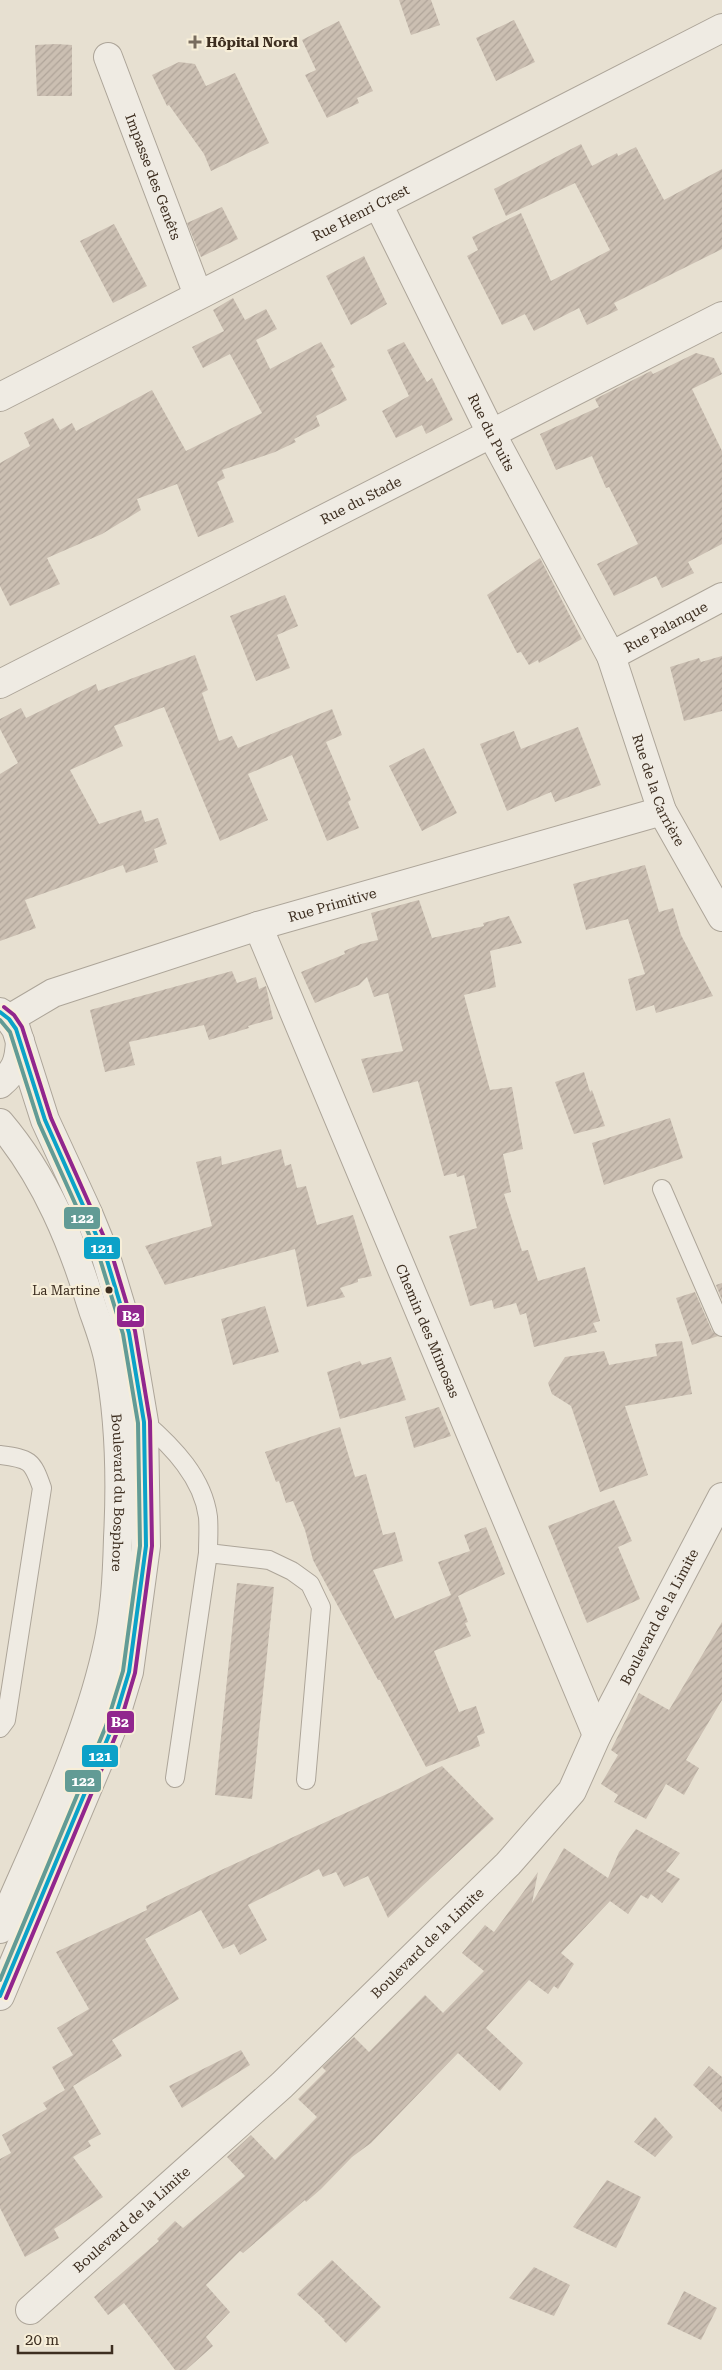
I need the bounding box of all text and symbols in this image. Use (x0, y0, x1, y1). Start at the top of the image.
place label: Hôpital Nord (206, 34, 299, 50)
marker: Hôpital Nord (188, 35, 202, 49)
street label: Impasse des Genêts (122, 111, 184, 242)
street label: Rue Henri Crest (309, 181, 412, 244)
street label: Rue du Puits (465, 391, 518, 474)
street label: Rue du Stade (318, 473, 404, 527)
street label: Rue Palanque (621, 598, 710, 656)
street label: Rue de la Carrière (629, 732, 688, 849)
street label: Rue Primitive (286, 885, 379, 925)
line badge: 122 (63, 1206, 101, 1230)
text: 122 (70, 1210, 94, 1226)
line badge: 121 (83, 1236, 121, 1260)
text: 121 (90, 1240, 114, 1256)
street label: Chemin des Mimosas (393, 1262, 463, 1400)
place label: La Martine (32, 1283, 100, 1298)
marker: La Martine (104, 1285, 114, 1295)
line badge: B2 (116, 1304, 145, 1328)
text: B2 (122, 1308, 140, 1324)
street label: Boulevard du Bosphore (108, 1413, 127, 1572)
street label: Boulevard de la Limite (617, 1546, 702, 1687)
line badge: B2 (106, 1710, 135, 1734)
text: B2 (111, 1714, 129, 1730)
line badge: 121 (81, 1744, 119, 1768)
text: 121 (88, 1748, 112, 1764)
line badge: 122 (64, 1769, 102, 1793)
text: 122 (71, 1773, 95, 1789)
street label: Boulevard de la Limite (368, 1884, 487, 2001)
street label: Boulevard de la Limite (70, 2163, 193, 2276)
scale bar (18, 2322, 111, 2354)
text: 20 m (25, 2331, 60, 2349)

